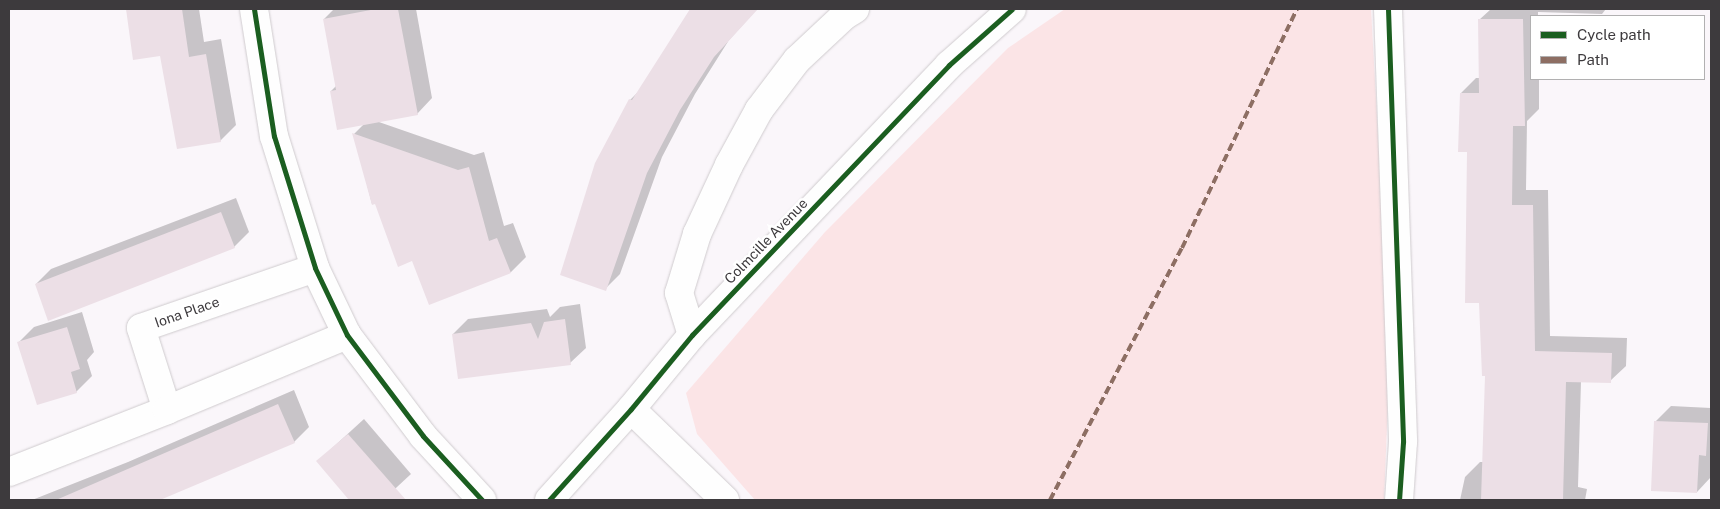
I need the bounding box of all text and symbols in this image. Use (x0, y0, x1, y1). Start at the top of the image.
legend (1530, 15, 1705, 80)
text: Cycle path (1577, 26, 1651, 43)
text: Path (1577, 51, 1609, 68)
street label: Colmcille Avenue (721, 195, 811, 287)
street label: Iona Place (152, 293, 222, 331)

